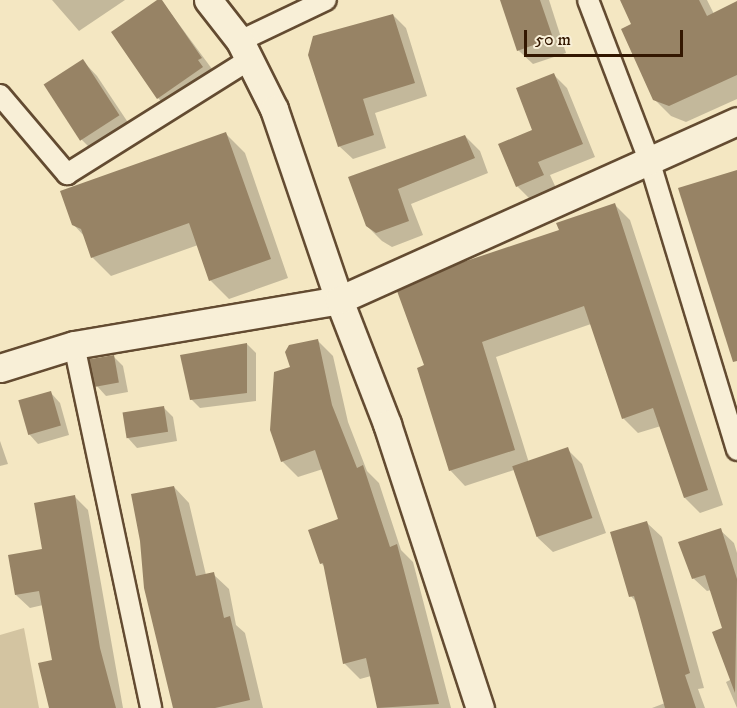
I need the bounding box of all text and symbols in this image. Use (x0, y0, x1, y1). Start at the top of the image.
scale bar (527, 18, 686, 56)
text: 50 m (535, 29, 571, 51)

